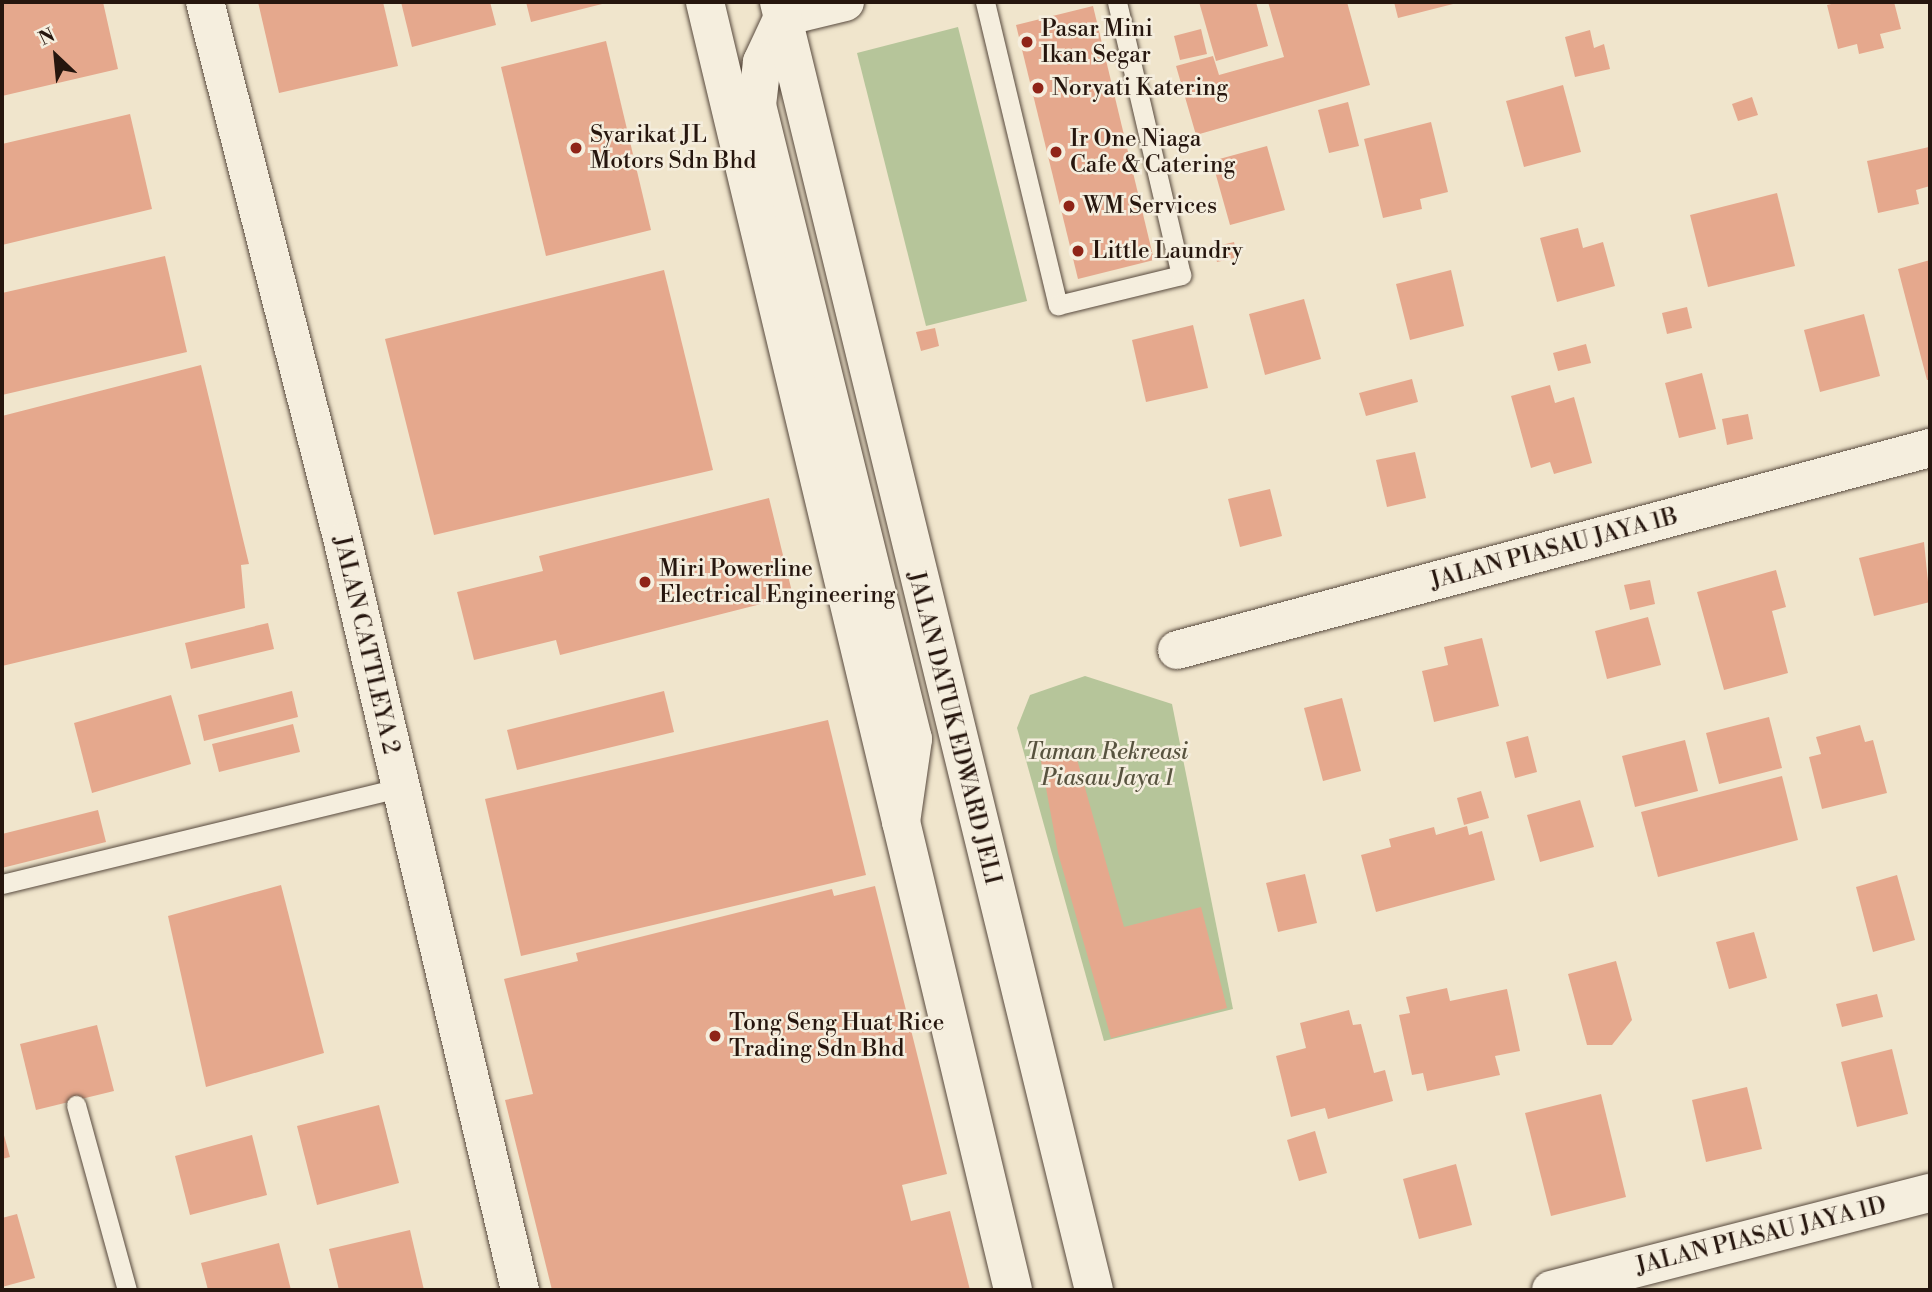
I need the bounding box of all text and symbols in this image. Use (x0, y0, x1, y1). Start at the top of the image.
place label: Pasar Mini Ikan Segar (1041, 15, 1153, 69)
north arrow (21, 21, 91, 91)
text: N (35, 23, 59, 51)
marker: Pasar Mini Ikan Segar (1019, 34, 1035, 50)
place label: Noryati Katering (1052, 74, 1228, 102)
marker: Noryati Katering (1030, 80, 1046, 96)
place label: Syarikat JL Motors Sdn Bhd (590, 121, 756, 175)
place label: Ir One Niaga Cafe & Catering (1070, 125, 1235, 179)
marker: Syarikat JL Motors Sdn Bhd (568, 140, 584, 156)
marker: Ir One Niaga Cafe & Catering (1048, 144, 1064, 160)
place label: WM Services (1083, 192, 1217, 220)
marker: WM Services (1061, 198, 1077, 214)
place label: Little Laundry (1092, 237, 1243, 265)
marker: Little Laundry (1070, 243, 1086, 259)
street label: JALAN PIASAU JAYA 1B (1427, 503, 1681, 595)
street label: JALAN CATTLEYA 2 (327, 533, 405, 757)
place label: Miri Powerline Electrical Engineering (659, 555, 896, 609)
street label: JALAN DATUK EDWARD JELI (902, 569, 1006, 887)
marker: Miri Powerline Electrical Engineering (637, 574, 653, 590)
park label: Taman Rekreasi Piasau Jaya 1 (1026, 738, 1188, 792)
place label: Tong Seng Huat Rice Trading Sdn Bhd (729, 1009, 944, 1063)
marker: Tong Seng Huat Rice Trading Sdn Bhd (707, 1028, 723, 1044)
street label: JALAN PIASAU JAYA 1D (1633, 1192, 1889, 1280)

